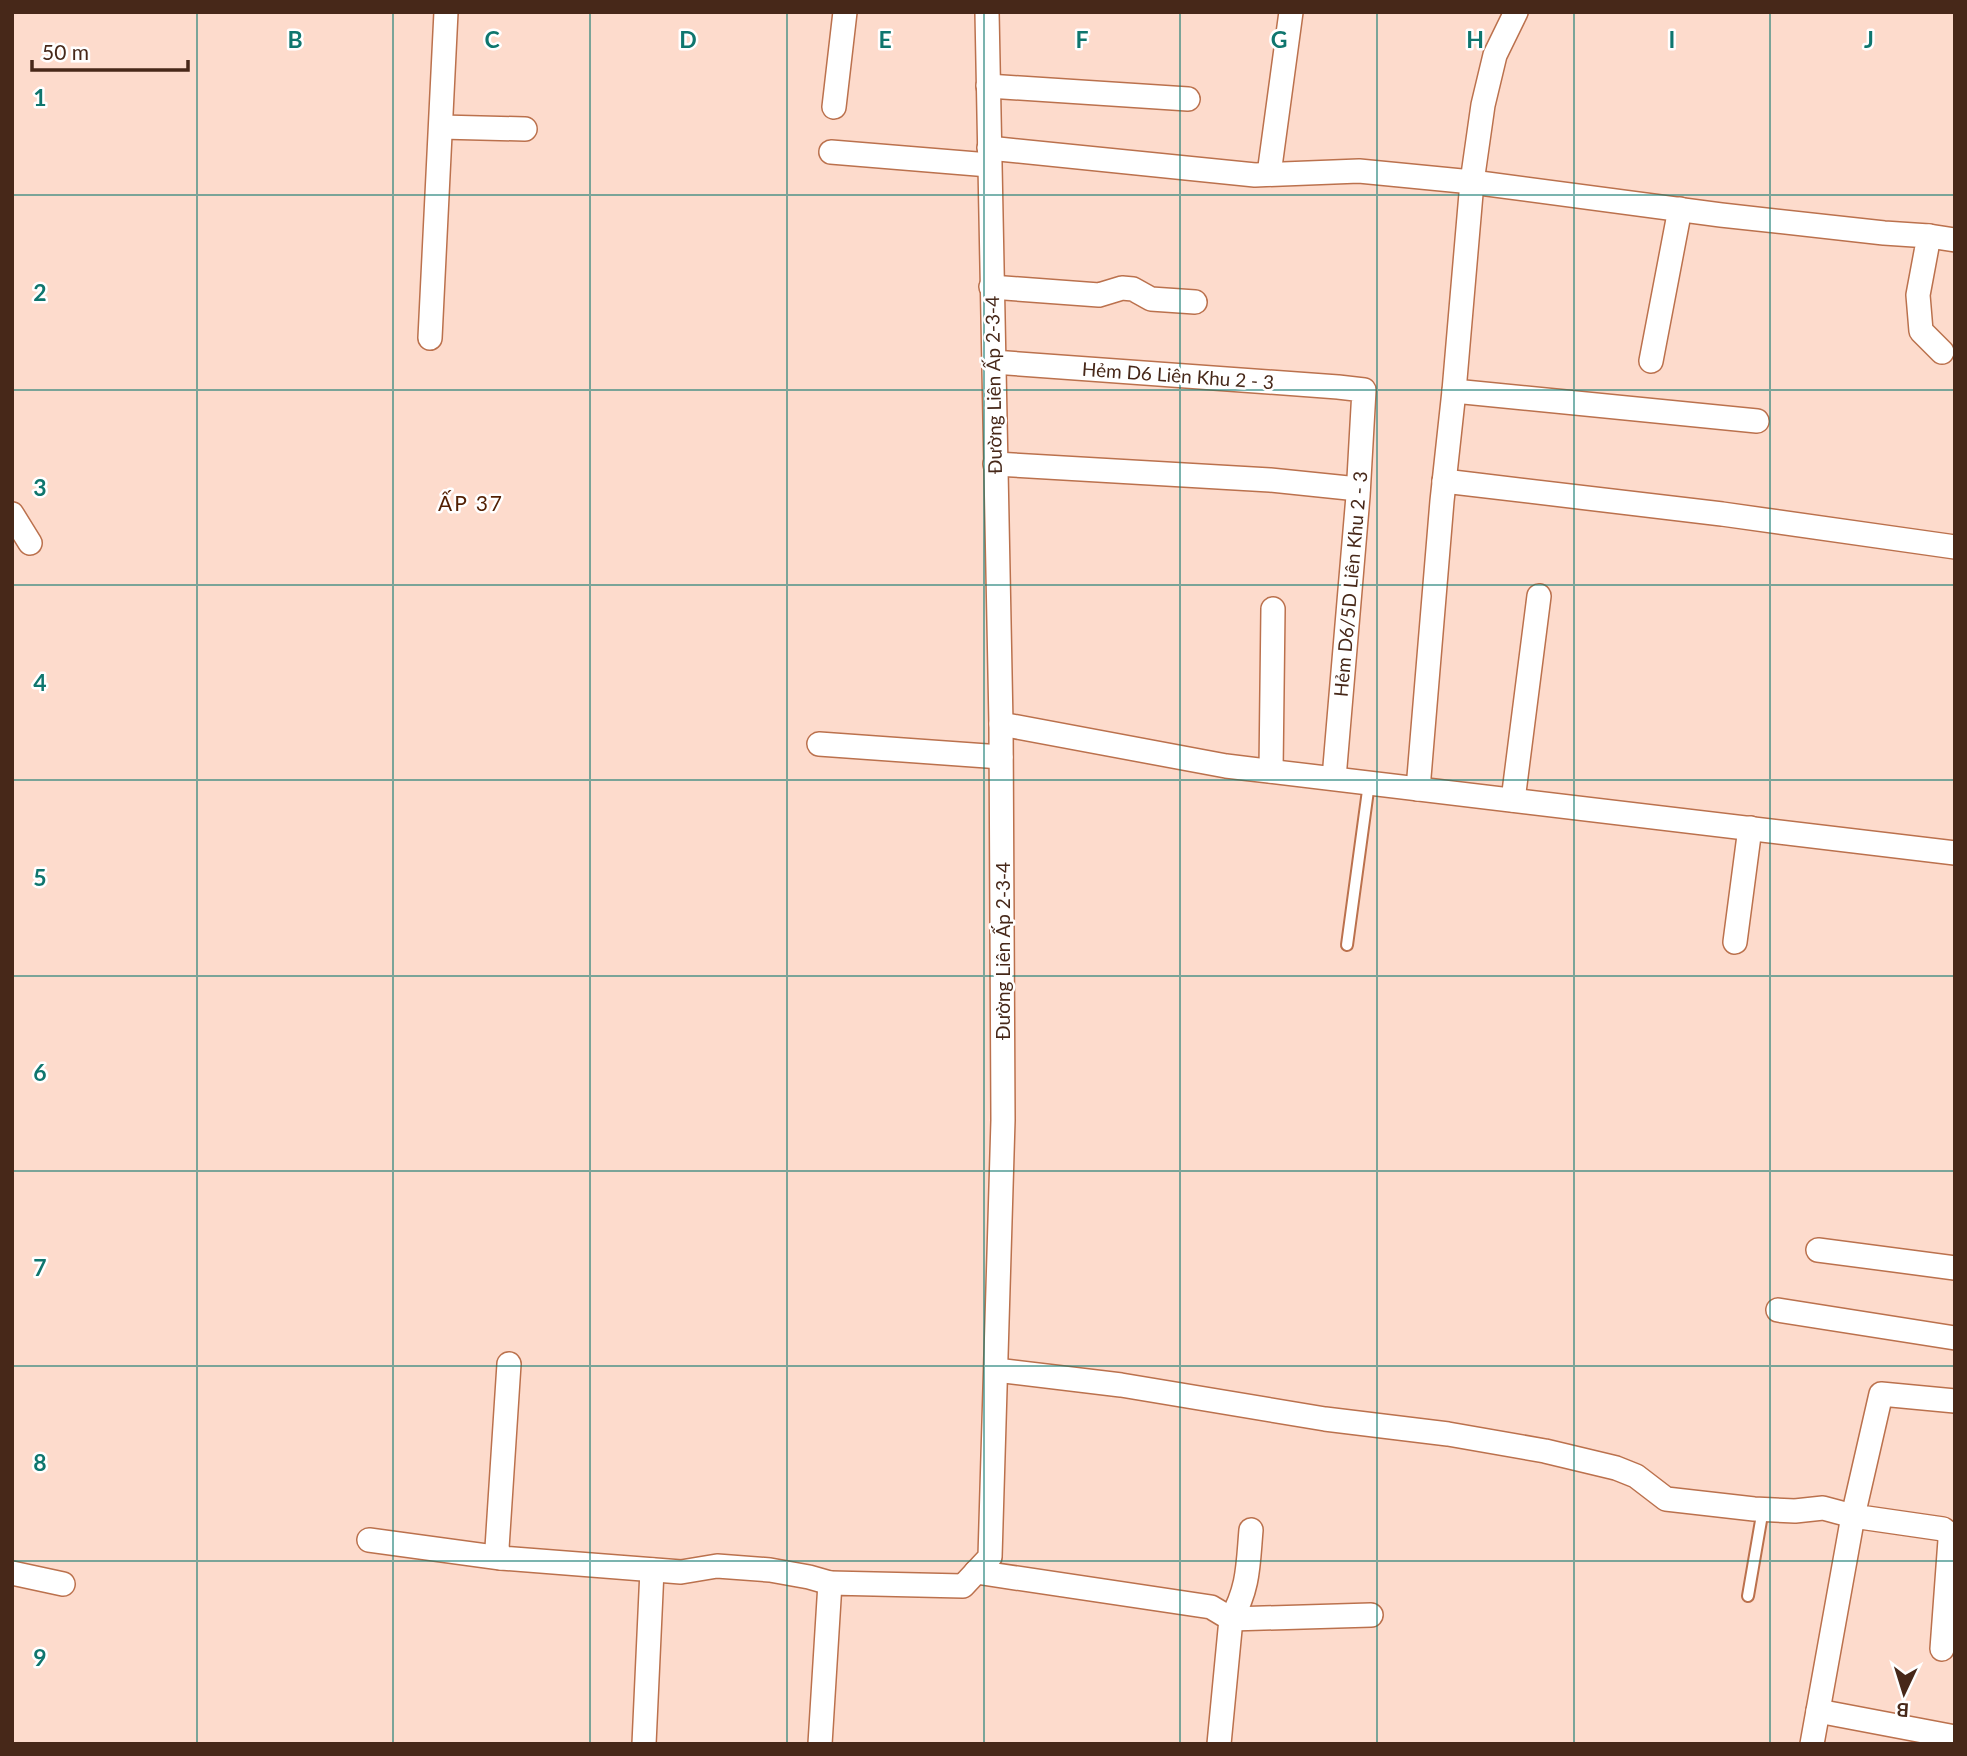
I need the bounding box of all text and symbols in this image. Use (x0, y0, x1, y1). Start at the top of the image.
text: B (287, 25, 303, 53)
text: C (484, 25, 500, 53)
text: D (679, 25, 697, 53)
text: E (878, 25, 892, 53)
text: F (1075, 25, 1089, 53)
text: G (1271, 25, 1287, 53)
text: H (1466, 25, 1484, 53)
text: I (1669, 25, 1675, 53)
text: J (1864, 25, 1874, 53)
scale bar (32, 28, 187, 72)
text: 50 m (42, 39, 89, 64)
text: 1 (33, 83, 47, 111)
text: 2 (33, 278, 47, 306)
street label: Đường Liên Ấp 2-3-4 (980, 296, 1006, 474)
street label: Hẻm D6 Liên Khu 2 - 3 (1081, 357, 1275, 393)
street label: Hẻm D6/5D Liên Khu 2 - 3 (1329, 470, 1371, 698)
text: 3 (33, 473, 47, 501)
district label: ẤP 37 (438, 490, 504, 515)
text: 4 (33, 668, 47, 696)
street label: Đường Liên Ấp 2-3-4 (991, 862, 1014, 1040)
text: 5 (33, 863, 47, 891)
text: 6 (33, 1058, 47, 1086)
text: 7 (33, 1253, 47, 1281)
text: 8 (33, 1448, 47, 1476)
text: 9 (33, 1643, 47, 1671)
north arrow (1869, 1658, 1939, 1728)
text: B (1896, 1699, 1910, 1722)

